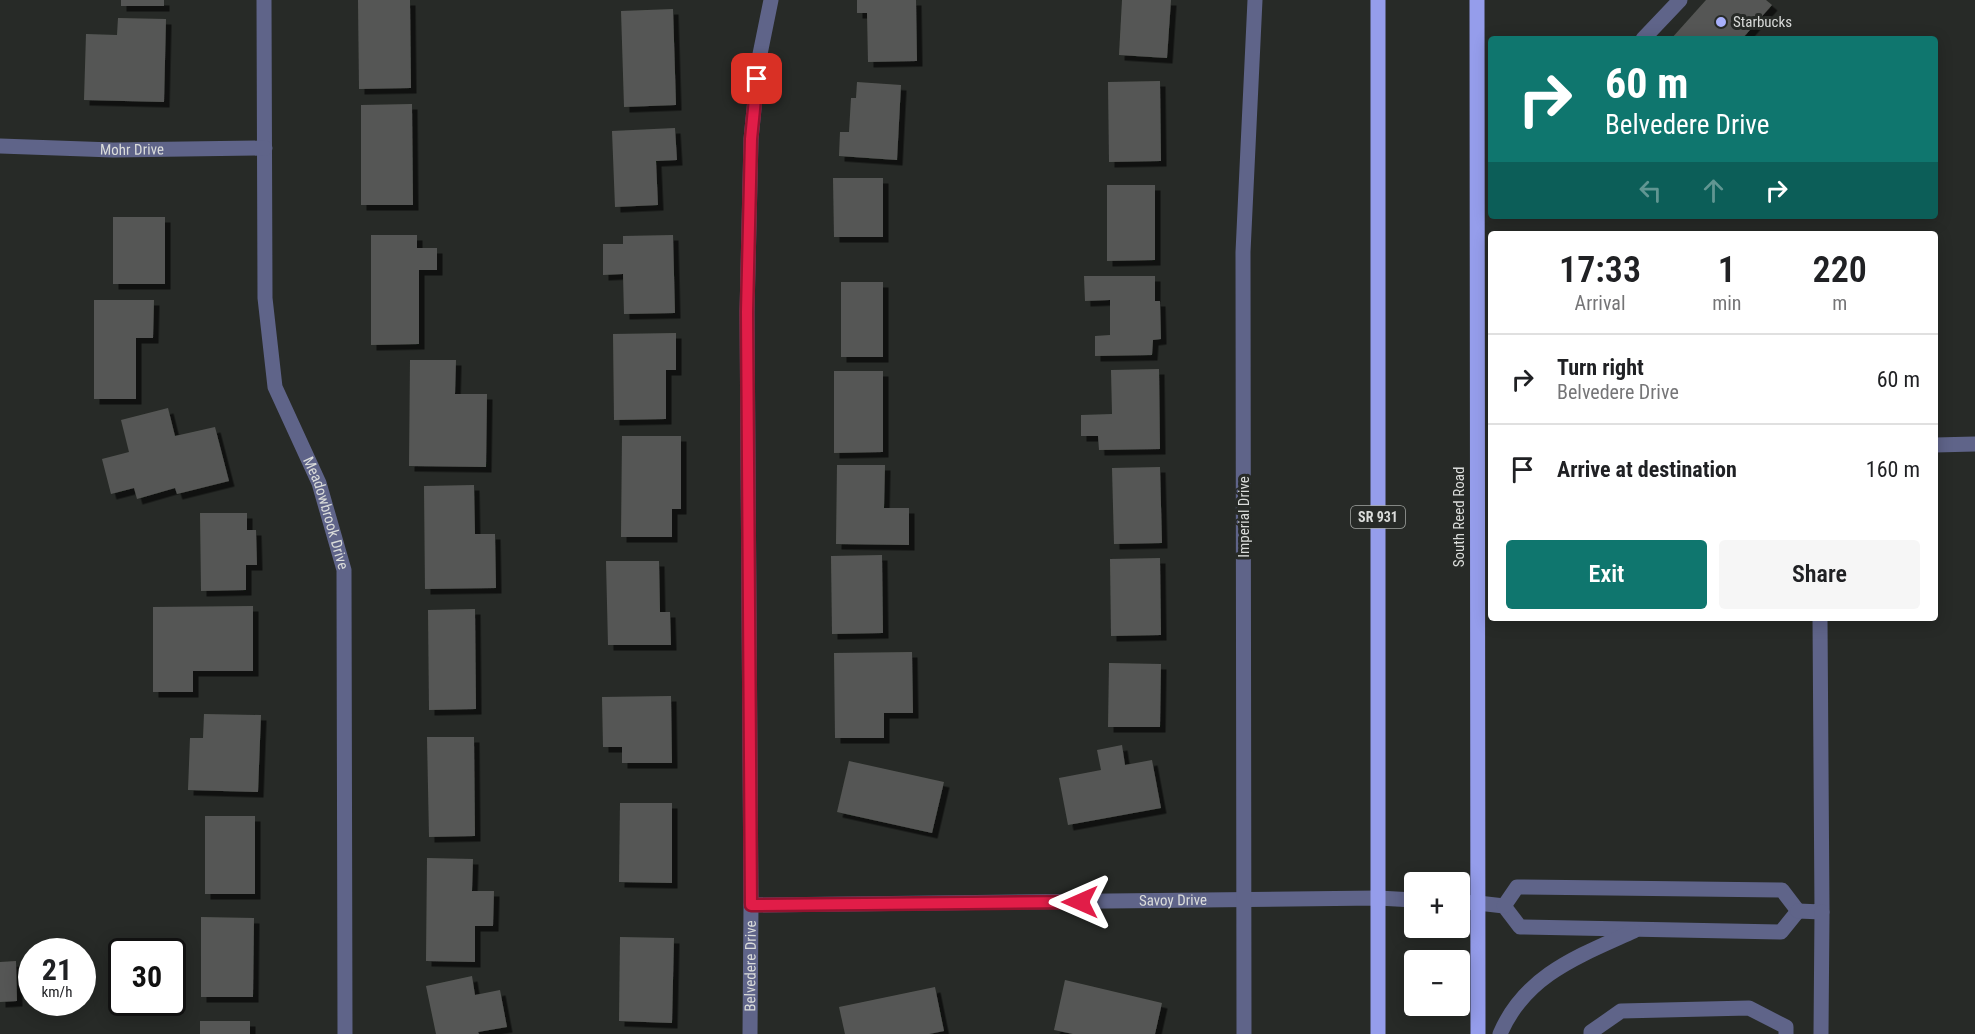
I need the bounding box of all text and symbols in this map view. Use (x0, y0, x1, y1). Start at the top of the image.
place label: Starbucks (1733, 13, 1792, 31)
marker: Starbucks (1714, 15, 1728, 29)
pin (731, 53, 782, 104)
text: 60 m (1605, 59, 1688, 108)
icon: right (1506, 60, 1584, 138)
icon: arrive (740, 62, 773, 95)
text: Belvedere Drive (1605, 109, 1769, 141)
street label: Mohr Drive (100, 140, 164, 159)
icon: left (1634, 174, 1667, 207)
icon: ahead (1697, 174, 1730, 207)
icon: right (1760, 174, 1793, 207)
text: 17:33 (1559, 249, 1641, 291)
text: 1 (1718, 249, 1736, 291)
text: 220 (1813, 249, 1867, 291)
text: Arrival (1575, 291, 1626, 315)
text: min (1712, 291, 1741, 315)
text: m (1832, 291, 1847, 315)
text: Turn right (1557, 355, 1644, 380)
icon: right (1506, 363, 1539, 396)
text: 60 m (1877, 367, 1920, 392)
text: Belvedere Drive (1557, 380, 1679, 404)
icon: arrive (1506, 453, 1539, 486)
street label: Meadowbrook Drive (299, 454, 352, 572)
text: Arrive at destination (1557, 457, 1737, 482)
text: 160 m (1866, 457, 1920, 482)
street label: South Reed Road (1450, 467, 1468, 567)
street label: Imperial Drive (1235, 476, 1253, 558)
road number: SR 931 (1351, 506, 1405, 528)
button: Exit (1506, 540, 1707, 609)
button: Share (1719, 540, 1920, 609)
position arrow (1048, 870, 1112, 934)
map controls (1404, 872, 1470, 1016)
button: + (1404, 872, 1470, 938)
street label: Savoy Drive (1139, 891, 1207, 910)
street label: Belvedere Drive (741, 920, 760, 1012)
speed limit sign: 30 (108, 938, 186, 1016)
button: − (1404, 950, 1470, 1016)
text: 21 (42, 952, 72, 987)
text: km/h (42, 983, 72, 1001)

